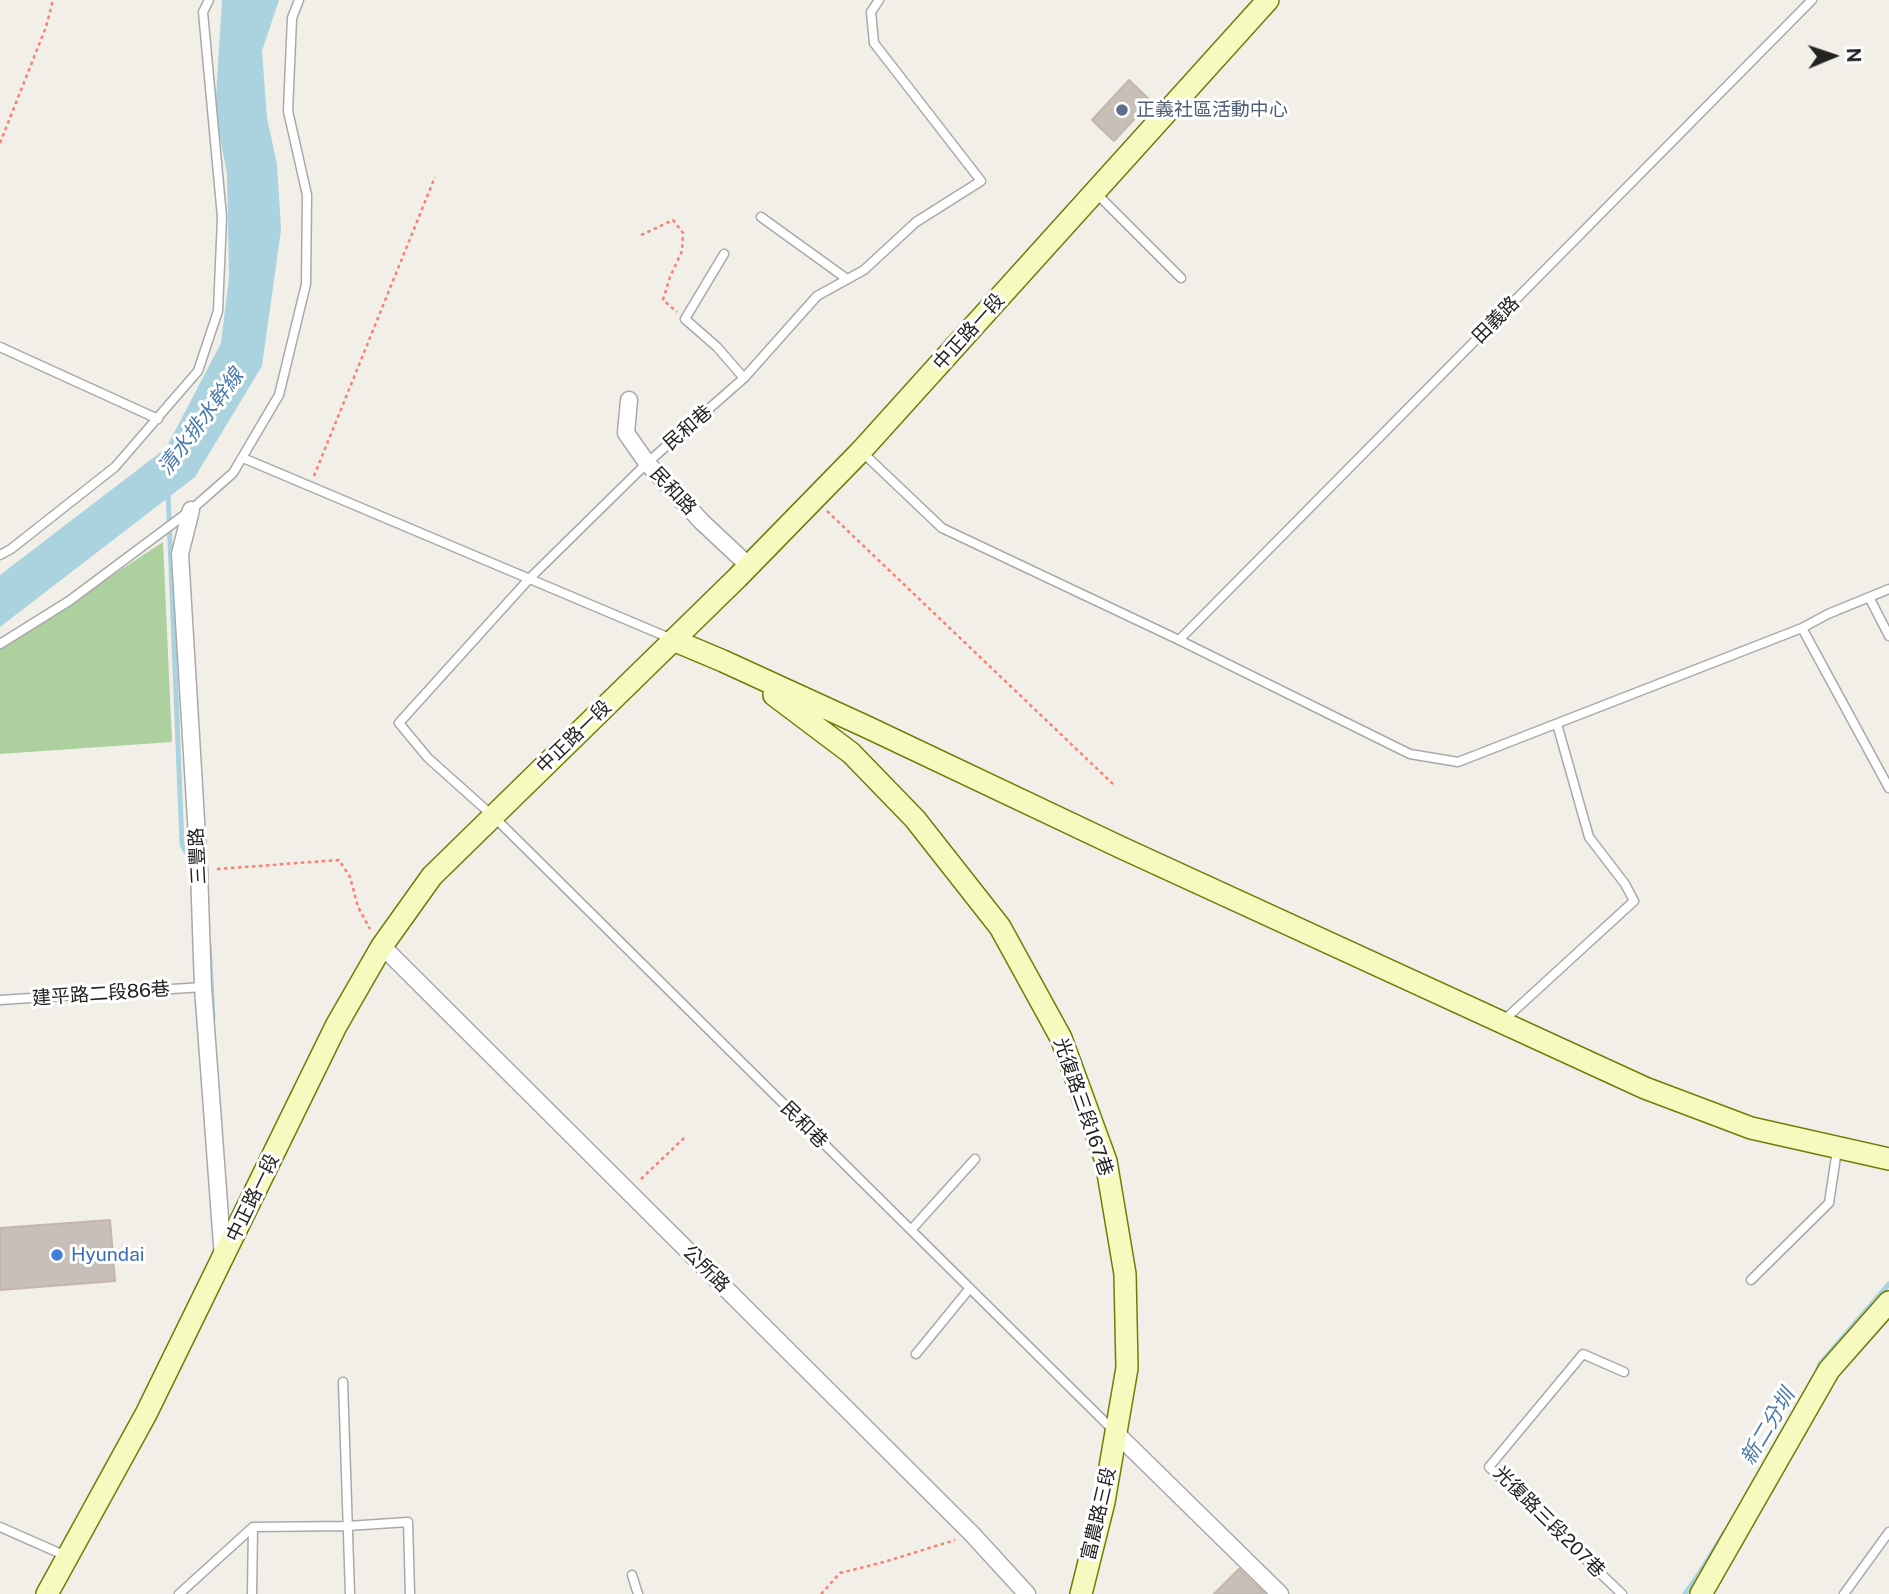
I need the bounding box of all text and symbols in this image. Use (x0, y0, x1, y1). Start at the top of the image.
north arrow (1798, 21, 1868, 91)
text: N (1843, 47, 1865, 63)
place label: 正義社區活動中心 (1136, 99, 1288, 121)
marker: 正義社區活動中心 (1114, 102, 1130, 118)
street label: 中正路一段 (929, 289, 1009, 375)
street label: 田義路 (1468, 292, 1524, 348)
water label: 清水排水幹線 (153, 364, 249, 480)
street label: 民和巷 (659, 401, 717, 455)
street label: 民和路 (645, 462, 701, 520)
street label: 中正路一段 (532, 696, 616, 778)
street label: 三豐路 (185, 827, 211, 885)
street label: 建平路二段86巷 (31, 978, 171, 1010)
street label: 光復路三段167巷 (1049, 1035, 1117, 1179)
street label: 民和巷 (776, 1097, 832, 1153)
street label: 中正路一段 (222, 1150, 284, 1246)
street label: 公所路 (678, 1241, 734, 1297)
place label: Hyundai (71, 1244, 144, 1266)
marker: Hyundai (49, 1247, 65, 1263)
water label: 新二分圳 (1736, 1385, 1800, 1469)
street label: 光復路三段207巷 (1489, 1462, 1609, 1582)
street label: 富農路三段 (1077, 1465, 1121, 1563)

